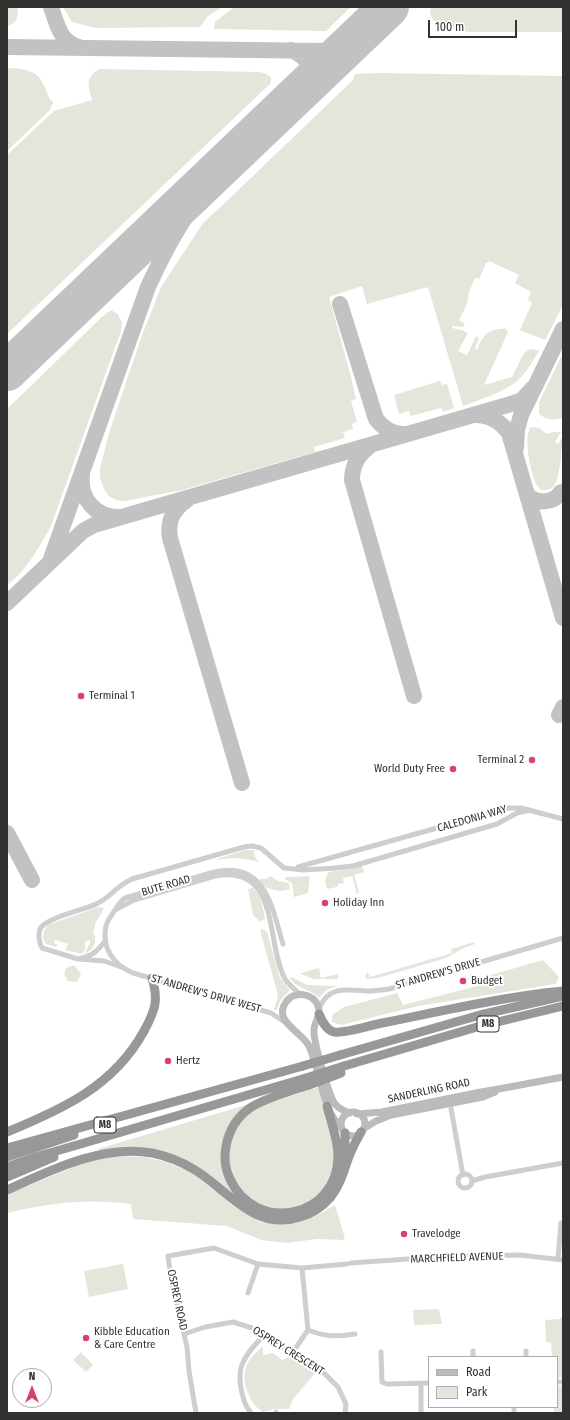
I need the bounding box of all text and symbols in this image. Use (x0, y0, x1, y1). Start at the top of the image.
scale bar (430, 12, 519, 38)
text: 100 m (435, 20, 464, 34)
place label: Terminal 1 (89, 689, 135, 703)
marker: Terminal 1 (76, 691, 86, 701)
place label: Terminal 2 (478, 753, 524, 767)
marker: Terminal 2 (527, 755, 537, 765)
place label: World Duty Free (374, 762, 445, 776)
marker: World Duty Free (448, 764, 458, 774)
street label: CALEDONIA WAY (436, 803, 508, 835)
street label: BUTE ROAD (140, 873, 192, 899)
place label: Holiday Inn (333, 896, 384, 910)
marker: Holiday Inn (320, 898, 330, 908)
street label: ST ANDREW'S DRIVE (394, 956, 482, 992)
street label: ST ANDREW'S DRIVE WEST (150, 972, 262, 1016)
place label: Budget (471, 974, 503, 988)
marker: Budget (458, 976, 468, 986)
road number: M8 (477, 1016, 499, 1032)
place label: Hertz (176, 1054, 200, 1068)
marker: Hertz (163, 1056, 173, 1066)
street label: SANDERLING ROAD (387, 1076, 471, 1106)
road number: M8 (94, 1117, 116, 1133)
place label: Travelodge (412, 1227, 461, 1241)
marker: Travelodge (399, 1229, 409, 1239)
street label: MARCHFIELD AVENUE (410, 1250, 504, 1266)
street label: OSPREY ROAD (164, 1268, 190, 1332)
street label: OSPREY CRESCENT (250, 1324, 326, 1378)
place label: Kibble Education & Care Centre (94, 1325, 170, 1351)
marker: Kibble Education & Care Centre (81, 1333, 91, 1343)
legend (428, 1356, 558, 1408)
text: Road (466, 1365, 491, 1379)
north arrow (12, 1368, 52, 1408)
text: N (29, 1370, 35, 1383)
text: Park (466, 1385, 487, 1399)

